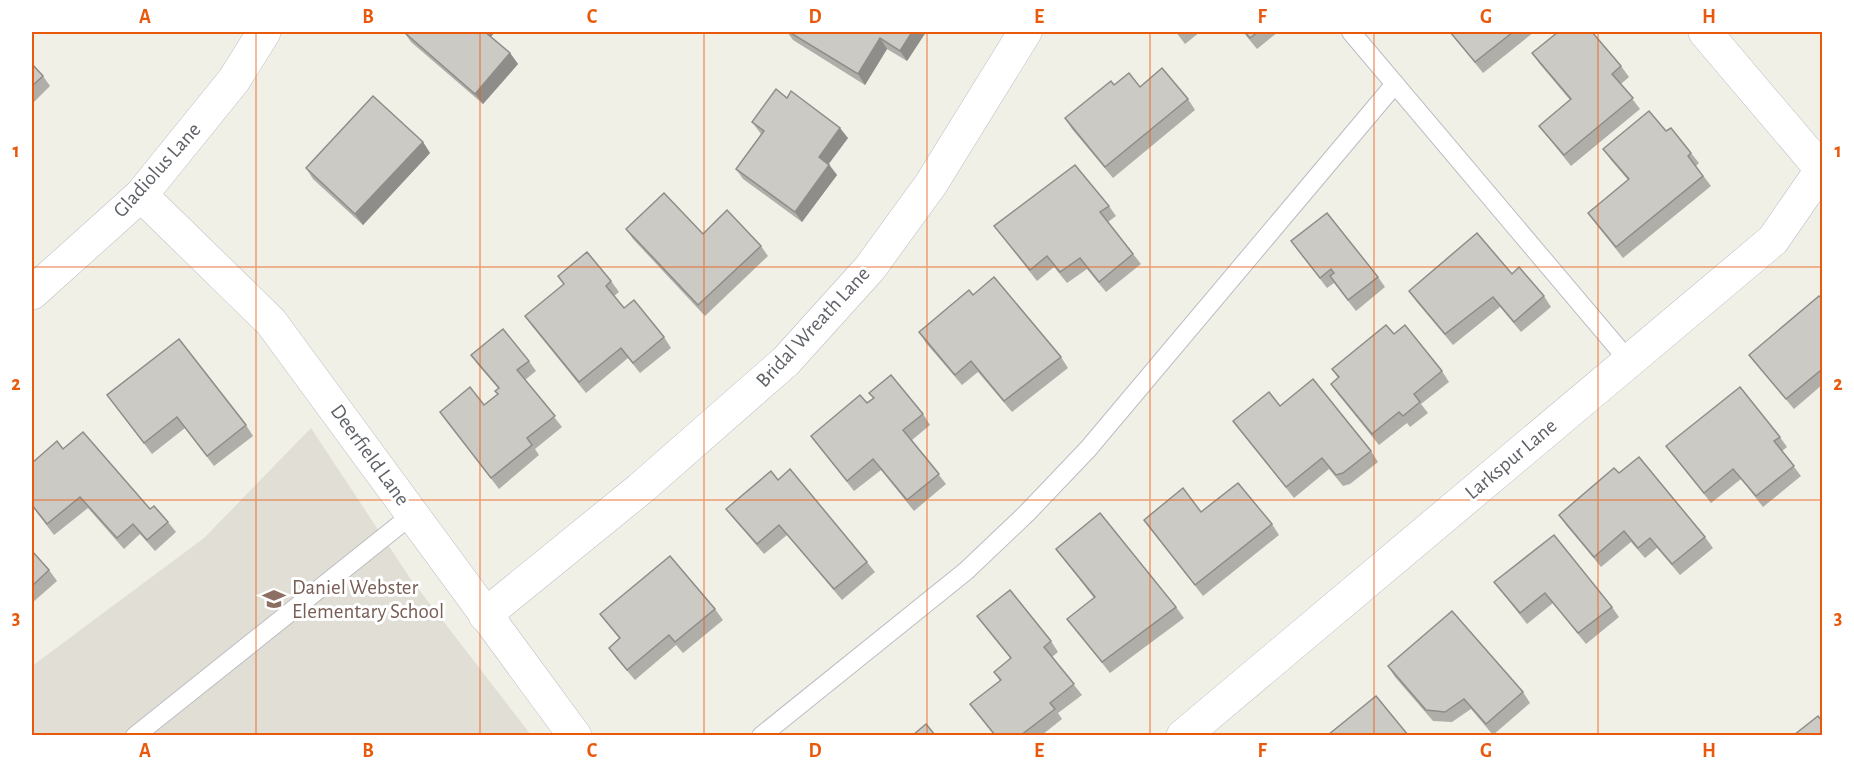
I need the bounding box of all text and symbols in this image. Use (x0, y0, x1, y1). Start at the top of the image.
text: A (139, 7, 151, 27)
text: B (362, 7, 374, 27)
text: C (587, 7, 598, 27)
text: D (808, 7, 822, 27)
text: E (1034, 7, 1044, 27)
text: F (1257, 7, 1267, 27)
text: G (1480, 7, 1492, 27)
text: H (1702, 7, 1716, 27)
street label: Gladiolus Lane (109, 119, 205, 221)
text: 1 (12, 141, 20, 161)
text: 1 (1834, 141, 1842, 161)
street label: Bridal Wreath Lane (752, 263, 874, 391)
text: 2 (11, 374, 21, 394)
text: 2 (1833, 374, 1843, 394)
street label: Deerfield Lane (326, 401, 414, 509)
street label: Larkspur Lane (1461, 415, 1561, 503)
place label: Daniel Webster Elementary School (292, 577, 444, 622)
school or university icon: Daniel Webster Elementary School (261, 586, 287, 612)
text: 3 (12, 608, 20, 628)
text: 3 (1834, 608, 1842, 628)
text: A (139, 741, 151, 761)
text: B (362, 741, 374, 761)
text: C (587, 741, 598, 761)
text: D (808, 741, 822, 761)
text: E (1034, 741, 1044, 761)
text: F (1257, 741, 1267, 761)
text: G (1480, 741, 1492, 761)
text: H (1702, 741, 1716, 761)

